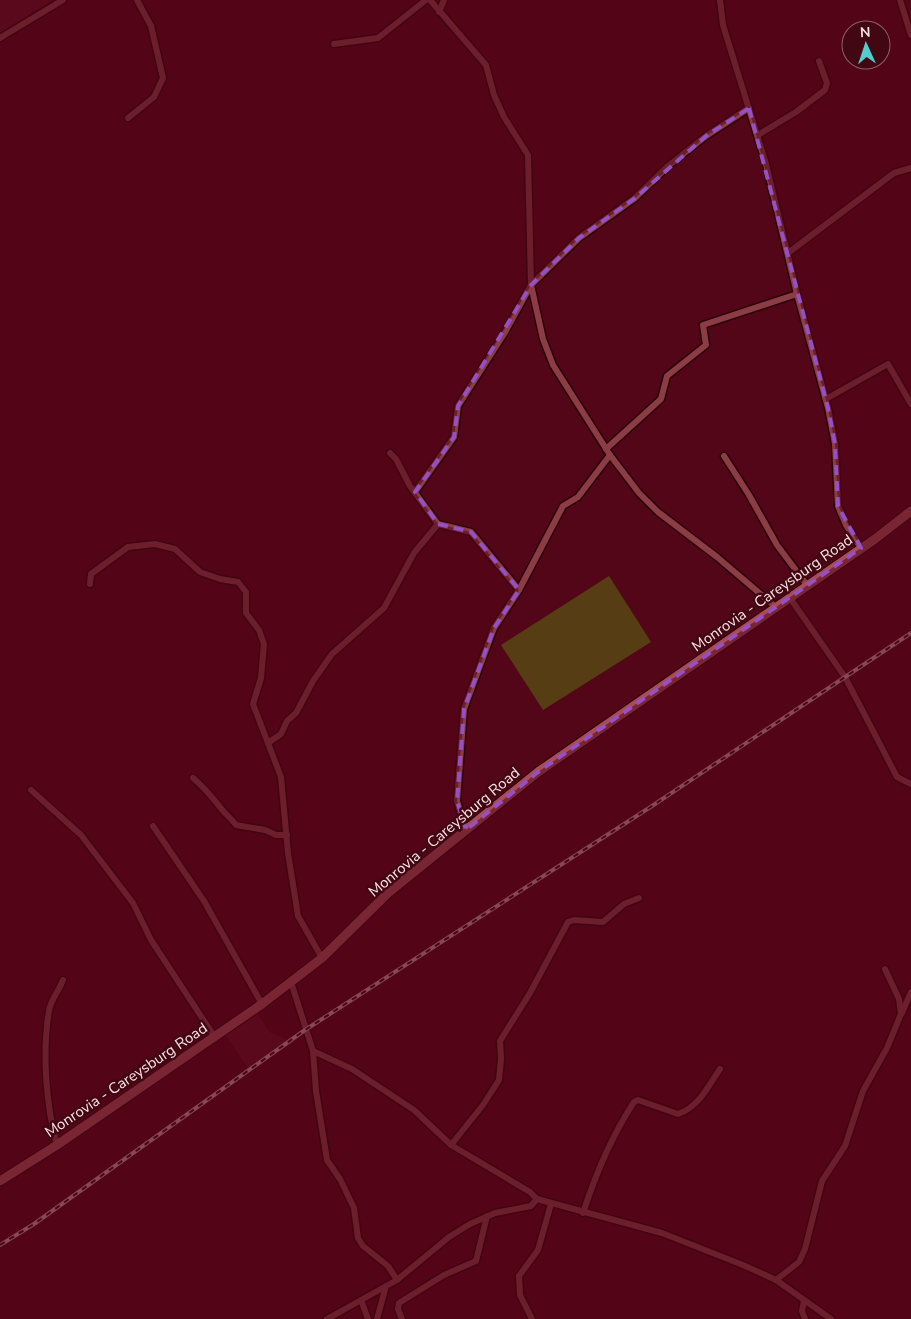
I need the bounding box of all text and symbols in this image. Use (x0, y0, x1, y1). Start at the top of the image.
north arrow (841, 20, 891, 70)
text: N (860, 23, 871, 42)
street label: Monrovia - Careysburg Road (688, 530, 856, 656)
street label: Monrovia - Careysburg Road (364, 763, 524, 901)
street label: Monrovia - Careysburg Road (41, 1018, 211, 1142)

